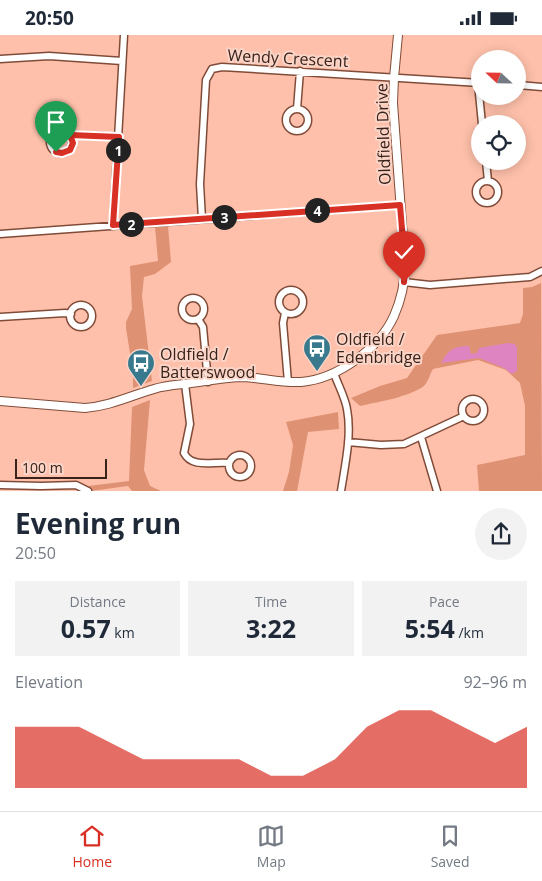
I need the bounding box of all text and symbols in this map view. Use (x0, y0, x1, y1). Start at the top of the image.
text: 20:50 (25, 5, 74, 31)
street label: Wendy Crescent (227, 44, 349, 72)
north arrow (471, 50, 526, 105)
map controls (471, 50, 526, 170)
street label: Oldfield Drive (370, 83, 396, 185)
pin (35, 101, 77, 152)
icon: arrive (42, 108, 70, 136)
button: locate (471, 115, 526, 170)
pin: 1 (106, 137, 130, 163)
text: 1 (114, 141, 123, 160)
pin: 4 (304, 197, 330, 223)
text: 4 (313, 201, 322, 220)
pin: 3 (212, 205, 236, 229)
text: 3 (220, 208, 229, 227)
pin: 2 (118, 211, 144, 237)
text: 2 (127, 215, 136, 234)
pin (383, 231, 425, 282)
icon: check (390, 238, 418, 266)
place label: Oldfield / Edenbridge (336, 328, 421, 368)
bus stop icon: Oldfield / Edenbridge (302, 333, 332, 372)
place label: Oldfield / Batterswood (160, 343, 255, 383)
bus stop icon: Oldfield / Batterswood (126, 348, 156, 387)
scale bar (15, 456, 108, 479)
text: 100 m (22, 458, 63, 477)
text: Evening run (15, 504, 181, 542)
button: share (475, 508, 527, 560)
text: 20:50 (15, 542, 56, 564)
text: Distance (70, 592, 126, 611)
text: Time (255, 592, 287, 611)
text: Pace (429, 592, 460, 611)
text: 0.57 (61, 611, 111, 645)
text: 3:22 (246, 611, 296, 645)
text: 5:54 (405, 611, 455, 645)
text: km (111, 623, 135, 642)
text: /km (455, 623, 484, 642)
text: Elevation (15, 671, 83, 693)
text: 92–96 m (463, 671, 527, 693)
tab: Home (72, 822, 112, 871)
tab: Map (257, 822, 286, 871)
tab: Saved (431, 822, 470, 871)

